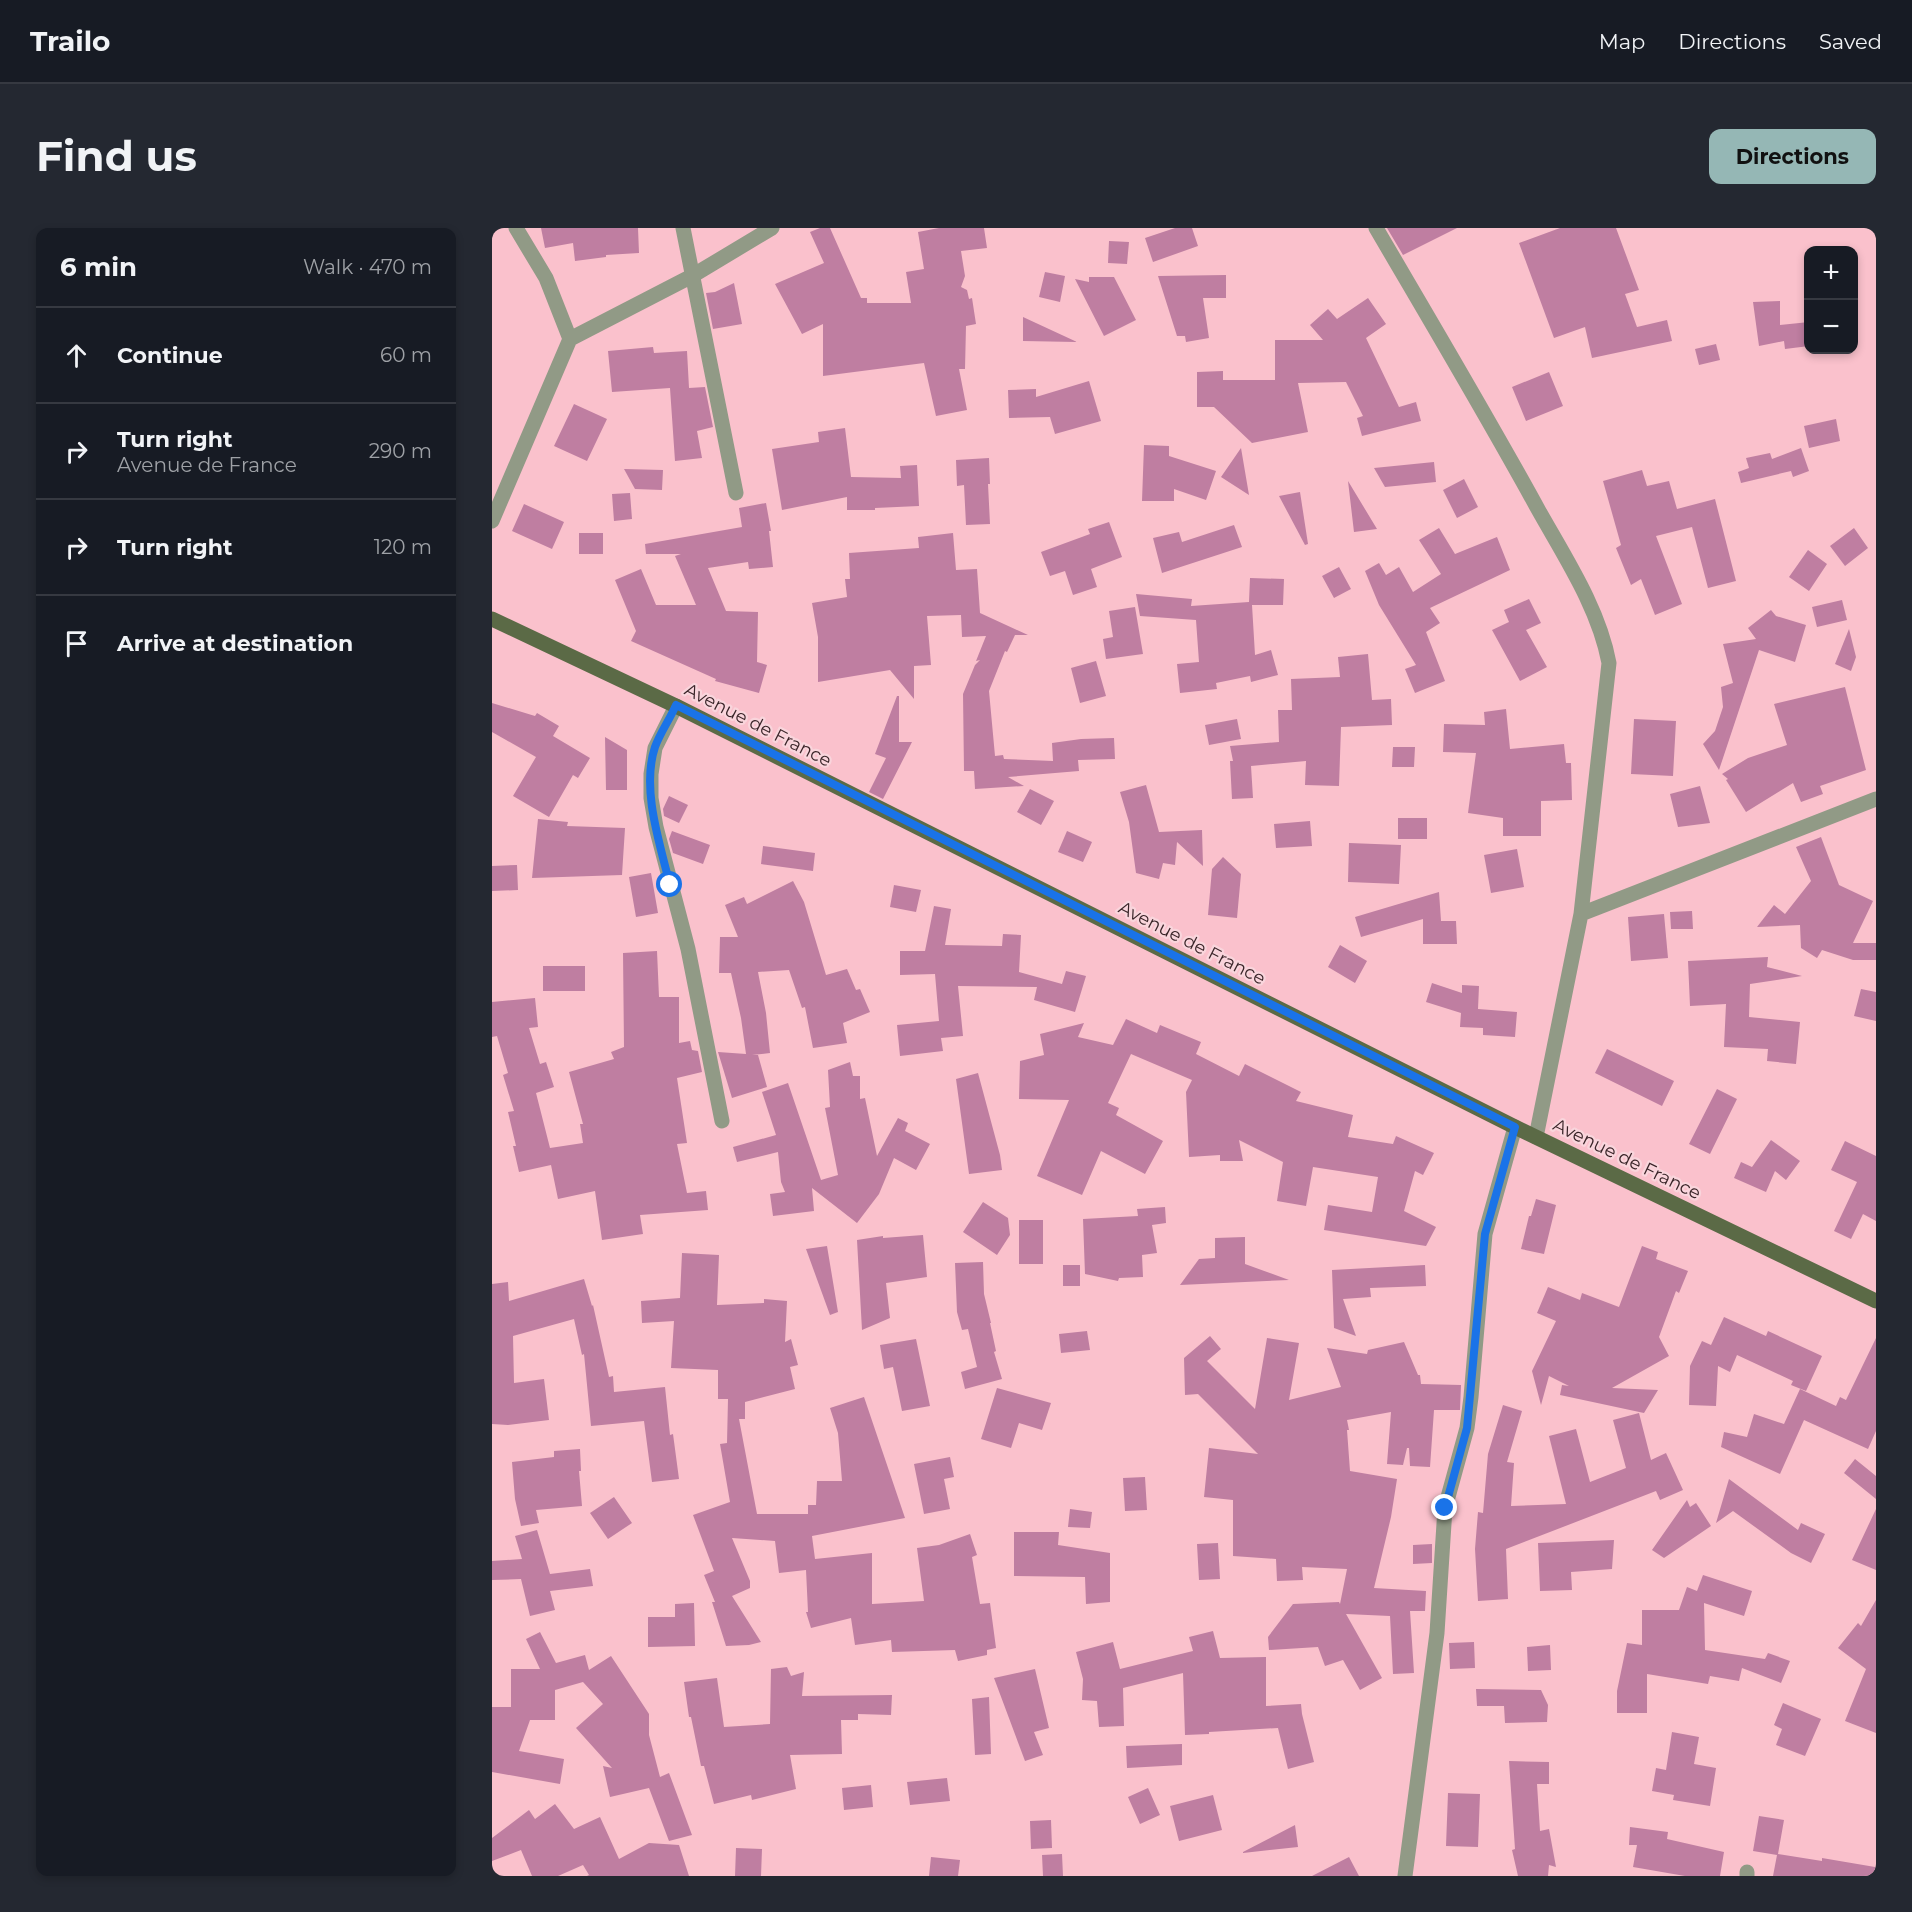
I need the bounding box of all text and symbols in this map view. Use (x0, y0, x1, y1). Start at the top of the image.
text: Trailo (30, 24, 110, 58)
text: Map (1599, 29, 1645, 54)
text: Directions (1678, 29, 1786, 54)
text: Saved (1819, 29, 1882, 54)
button: Directions (1709, 129, 1876, 184)
text: Find us (36, 130, 197, 182)
map controls (1804, 246, 1858, 354)
button: + (1804, 246, 1858, 300)
text: 6 min (60, 251, 137, 283)
text: Walk · 470 m (303, 255, 432, 279)
button: − (1804, 300, 1858, 354)
icon: ahead (60, 339, 93, 372)
text: Continue (117, 342, 223, 369)
text: 60 m (380, 343, 432, 367)
text: Turn right (117, 426, 232, 453)
icon: right (60, 435, 93, 468)
text: 290 m (369, 439, 432, 463)
text: Avenue de France (117, 453, 297, 477)
icon: right (60, 531, 93, 564)
text: Turn right (117, 534, 232, 561)
text: 120 m (374, 535, 432, 559)
icon: arrive (60, 627, 93, 660)
text: Arrive at destination (117, 630, 353, 657)
street label: Avenue de France (681, 678, 835, 772)
route start (656, 871, 682, 897)
street label: Avenue de France (1115, 896, 1269, 990)
street label: Avenue de France (1549, 1114, 1705, 1204)
route end (1431, 1494, 1457, 1520)

